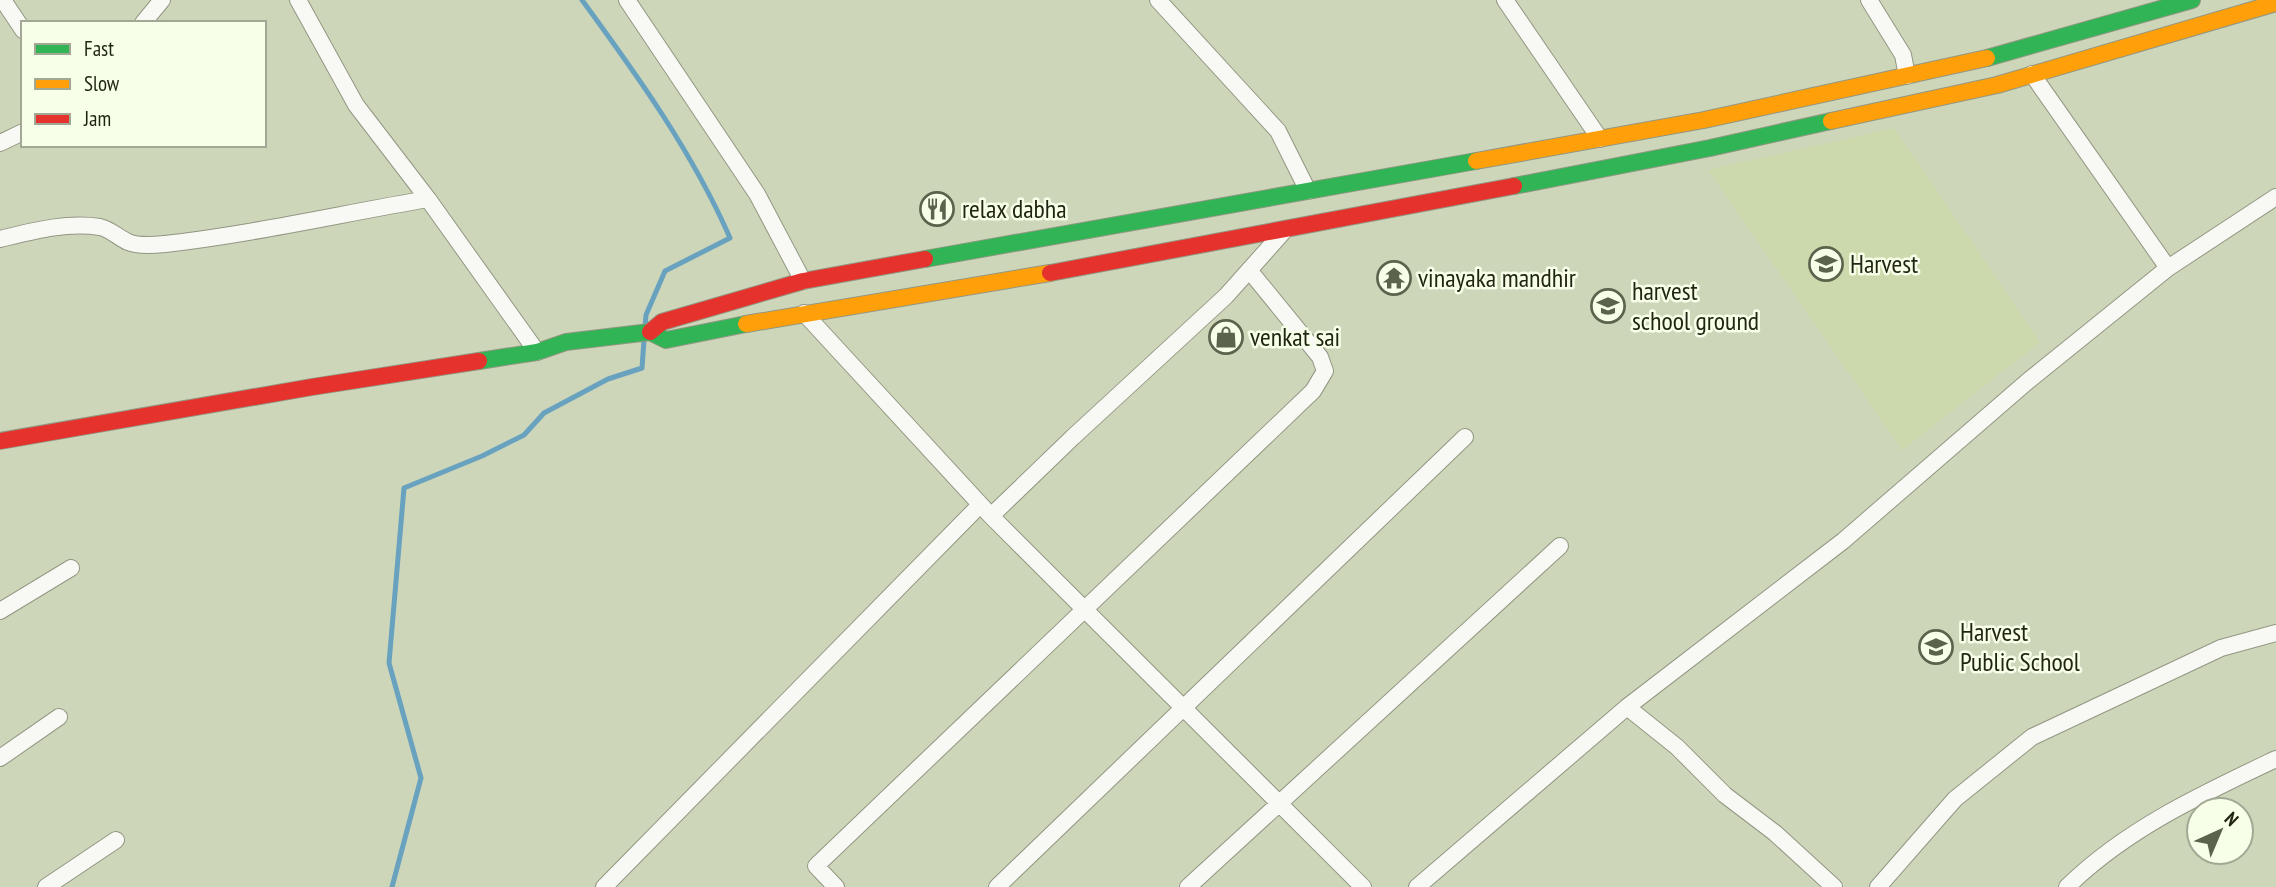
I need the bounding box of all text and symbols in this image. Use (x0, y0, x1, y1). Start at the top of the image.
legend (21, 21, 266, 147)
text: Fast (84, 35, 114, 62)
text: Slow (84, 70, 120, 97)
text: Jam (83, 105, 111, 132)
restaurant icon: relax dabha (918, 190, 956, 228)
place label: relax dabha (962, 192, 1067, 225)
school or university icon: Harvest (1807, 245, 1845, 283)
place label: Harvest (1850, 247, 1918, 280)
temple icon: vinayaka mandhir (1375, 259, 1413, 297)
place label: vinayaka mandhir (1418, 261, 1576, 294)
place label: harvest school ground (1632, 274, 1759, 337)
school or university icon: harvest school ground (1589, 287, 1627, 325)
shop icon: venkat sai (1207, 318, 1245, 356)
place label: venkat sai (1250, 320, 1340, 353)
place label: Harvest Public School (1960, 615, 2080, 678)
school or university icon: Harvest Public School (1917, 628, 1955, 666)
north arrow (2185, 796, 2255, 866)
text: N (2220, 807, 2244, 831)

